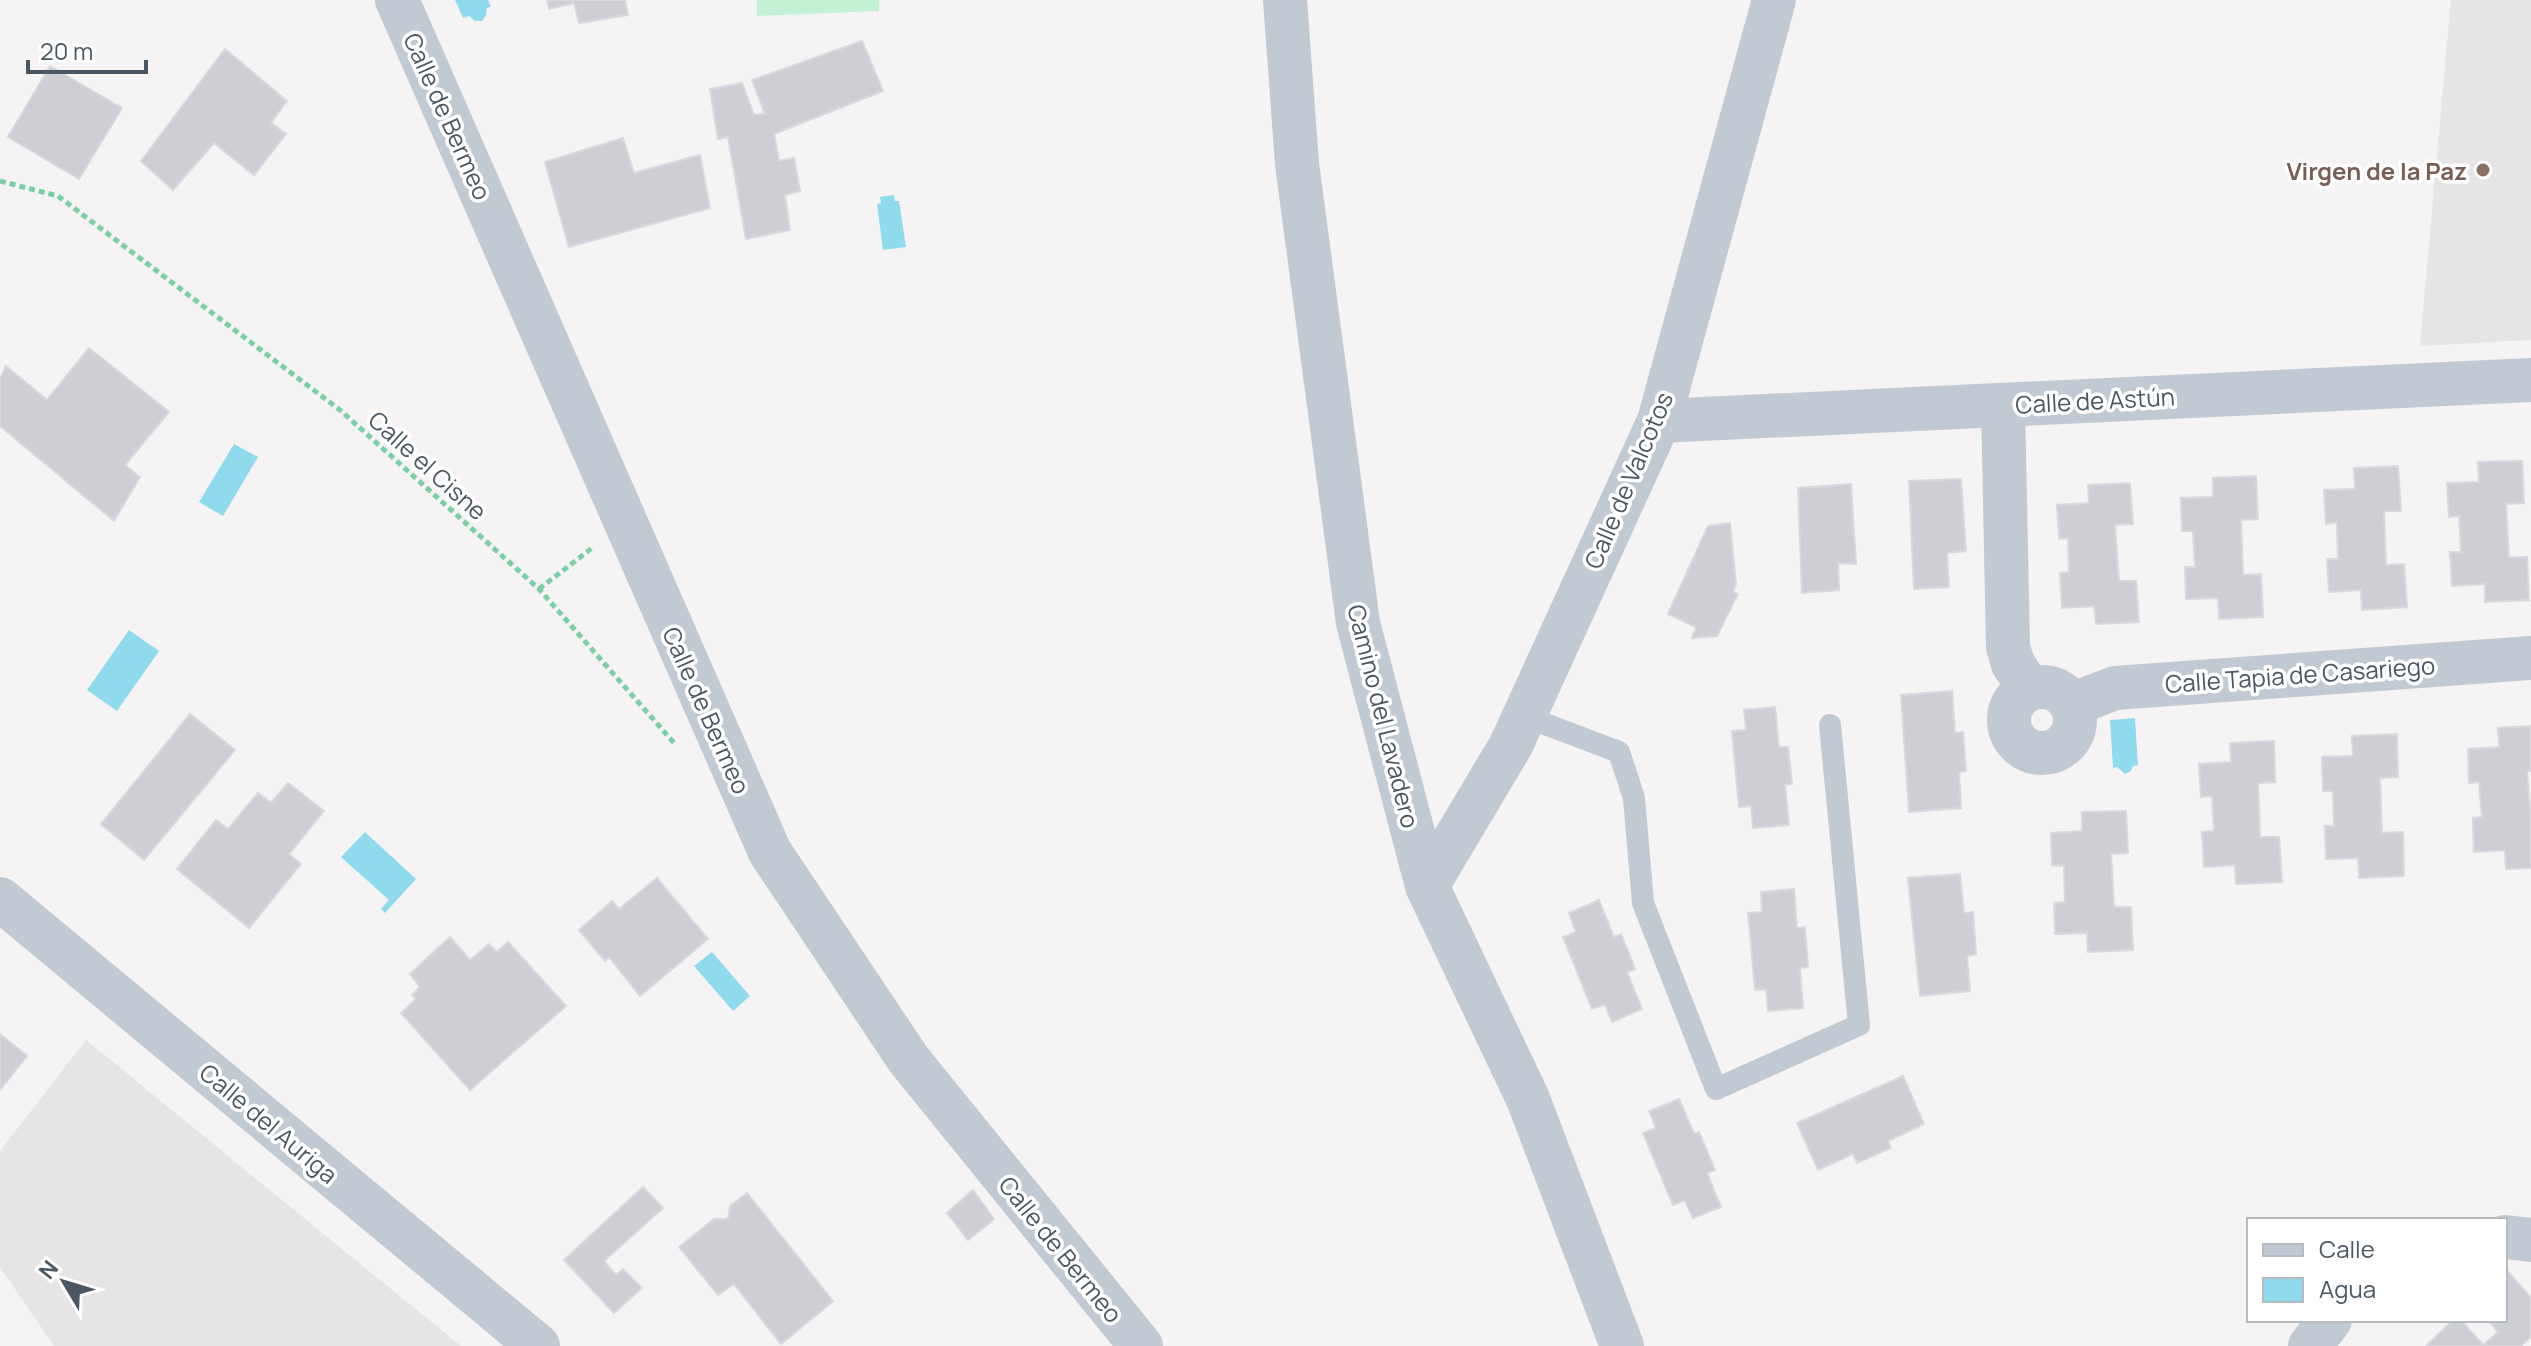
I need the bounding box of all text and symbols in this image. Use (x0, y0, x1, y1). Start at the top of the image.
scale bar (28, 24, 146, 74)
street label: Calle de Bermeo (396, 27, 500, 205)
text: 20 m (40, 34, 93, 67)
place label: Virgen de la Paz (2287, 154, 2467, 187)
marker: Virgen de la Paz (2474, 161, 2492, 179)
street label: Calle de Astún (2014, 379, 2176, 421)
street label: Calle de Valcotos (1576, 387, 1680, 573)
street label: Calle el Cisne (362, 403, 494, 527)
street label: Camino del Lavadero (1340, 601, 1428, 831)
street label: Calle de Bermeo (655, 621, 759, 799)
street label: Calle Tapia de Casariego (2164, 648, 2436, 700)
street label: Calle del Auriga (193, 1056, 345, 1190)
street label: Calle de Bermeo (992, 1169, 1130, 1329)
legend (2247, 1218, 2507, 1322)
text: Calle (2319, 1232, 2375, 1265)
north arrow (24, 1242, 104, 1322)
text: N (32, 1254, 65, 1285)
text: Agua (2319, 1272, 2376, 1305)

